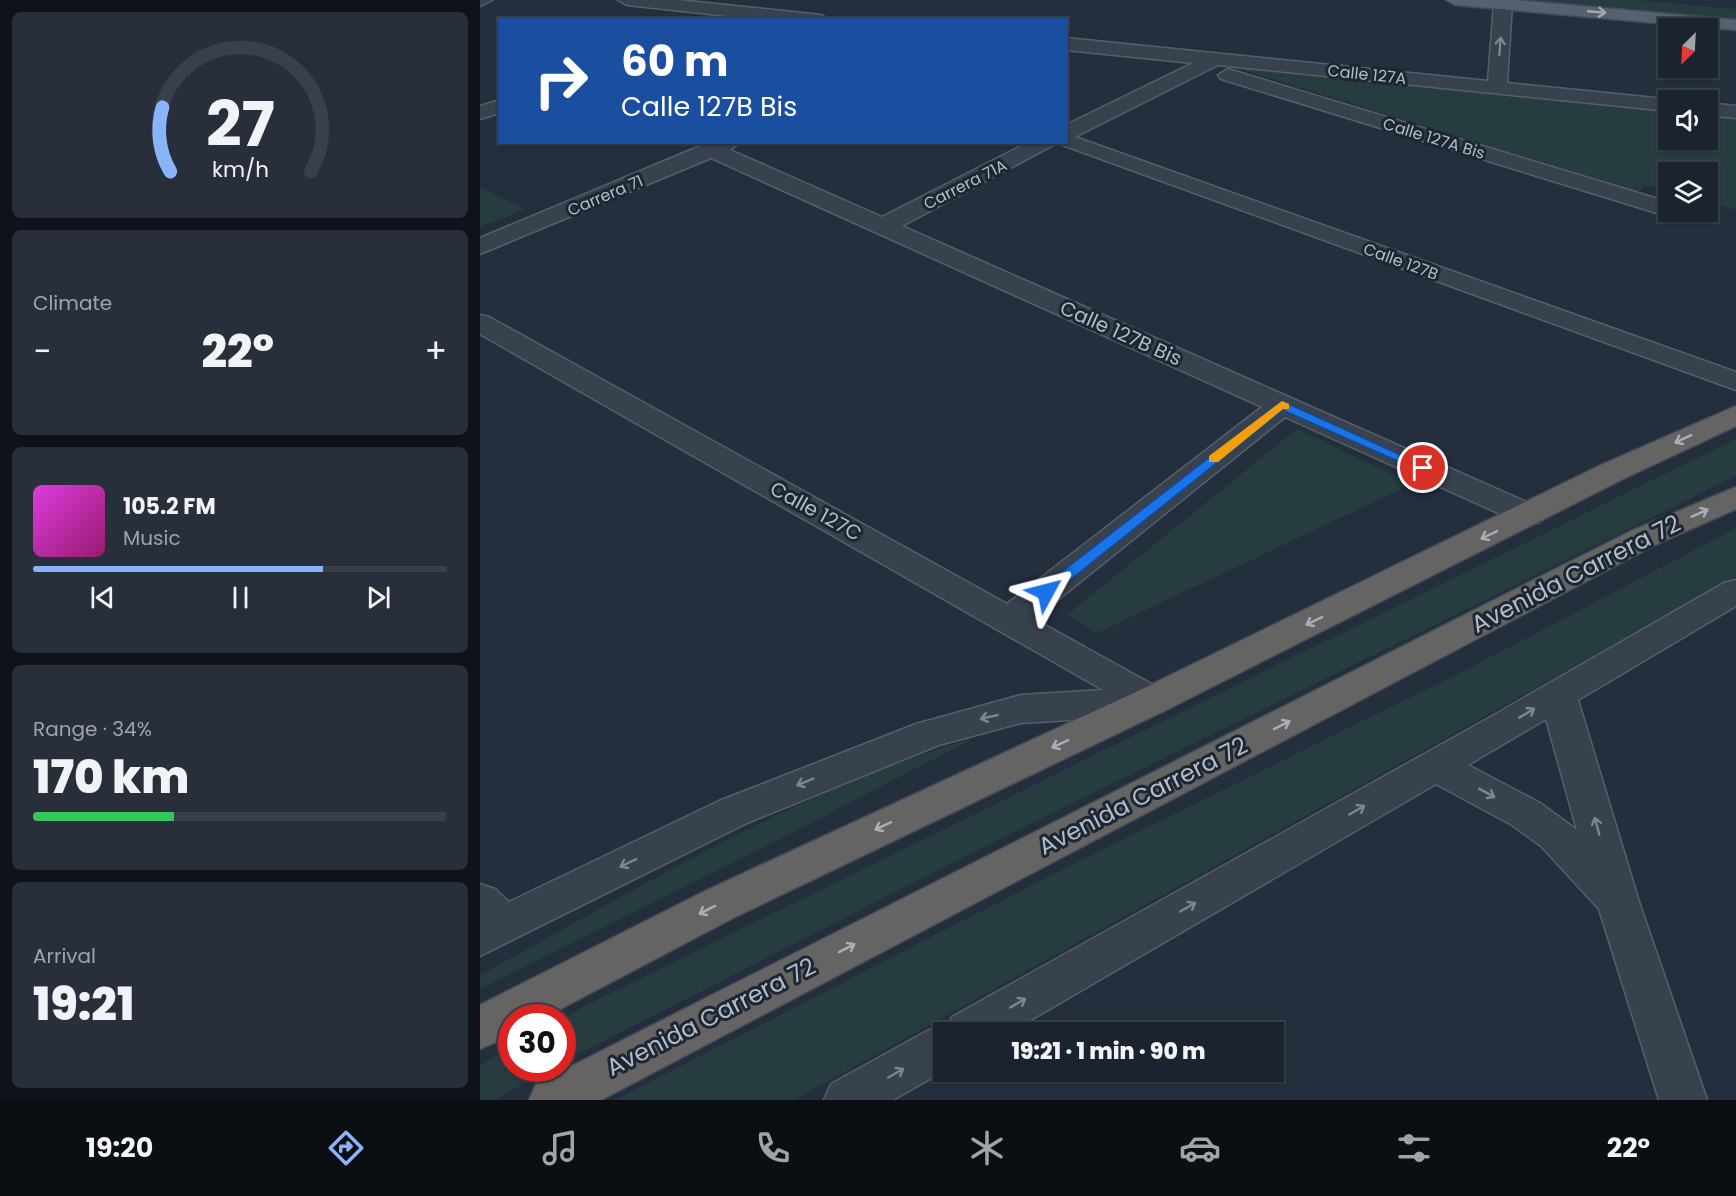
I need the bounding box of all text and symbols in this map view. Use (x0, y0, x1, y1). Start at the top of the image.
one-way arrow (1587, 7, 1607, 18)
north arrow (1658, 18, 1718, 78)
map controls (1658, 18, 1718, 222)
text: 60 m (621, 32, 729, 91)
one-way arrow (1494, 36, 1505, 56)
icon: right (522, 42, 600, 120)
street label: Calle 127A (1326, 59, 1408, 90)
text: 27 (205, 80, 275, 168)
text: Calle 127B Bis (621, 88, 797, 125)
button: sound (1658, 90, 1718, 150)
street label: Calle 127A Bis (1380, 112, 1488, 165)
text: km/h (211, 154, 269, 185)
street label: Carrera 71A (920, 154, 1011, 215)
button: layers (1658, 162, 1718, 222)
street label: Carrera 71 (564, 169, 646, 222)
street label: Calle 127B (1360, 237, 1442, 286)
text: Climate (33, 289, 112, 317)
street label: Calle 127B Bis (1056, 294, 1186, 372)
text: 22° (201, 320, 274, 383)
text: − (33, 328, 51, 375)
text: + (424, 328, 447, 375)
one-way arrow (1674, 434, 1692, 445)
pin (1397, 442, 1448, 493)
icon: arrive (1406, 451, 1439, 484)
street label: Calle 127C (765, 474, 867, 548)
text: 105.2 FM (123, 491, 216, 522)
street label: Avenida Carrera 72 (1466, 506, 1686, 641)
one-way arrow (1690, 506, 1708, 518)
text: Music (123, 524, 181, 552)
one-way arrow (1481, 530, 1499, 541)
position arrow (1014, 560, 1078, 624)
icon: previous (86, 581, 119, 614)
icon: pause (224, 581, 257, 614)
icon: next (362, 581, 395, 614)
one-way arrow (1306, 616, 1324, 627)
one-way arrow (1518, 707, 1535, 719)
one-way arrow (979, 712, 999, 723)
text: Range · 34% (33, 715, 152, 743)
one-way arrow (1273, 718, 1291, 730)
street label: Avenida Carrera 72 (1033, 728, 1253, 863)
one-way arrow (1051, 738, 1069, 750)
text: 170 km (33, 746, 189, 809)
one-way arrow (797, 777, 815, 788)
one-way arrow (1478, 787, 1495, 799)
one-way arrow (1348, 804, 1365, 816)
one-way arrow (1591, 817, 1602, 836)
one-way arrow (875, 821, 893, 832)
one-way arrow (619, 858, 637, 870)
one-way arrow (1179, 900, 1196, 912)
one-way arrow (699, 905, 717, 916)
one-way arrow (838, 941, 856, 953)
text: Arrival (33, 942, 96, 970)
street label: Avenida Carrera 72 (601, 949, 821, 1084)
text: 19:21 (33, 973, 134, 1036)
one-way arrow (1009, 997, 1026, 1009)
speed limit sign: 30 (498, 1004, 576, 1082)
text: 19:21 · 1 min · 90 m (1011, 1036, 1206, 1067)
one-way arrow (887, 1067, 904, 1079)
icon: directions (325, 1127, 367, 1169)
icon: music (539, 1127, 581, 1169)
icon: phone (752, 1127, 794, 1169)
icon: climate (966, 1127, 1008, 1169)
icon: car (1179, 1127, 1221, 1169)
icon: filters (1393, 1127, 1435, 1169)
text: 19:20 (86, 1129, 153, 1166)
text: 22° (1607, 1129, 1650, 1166)

